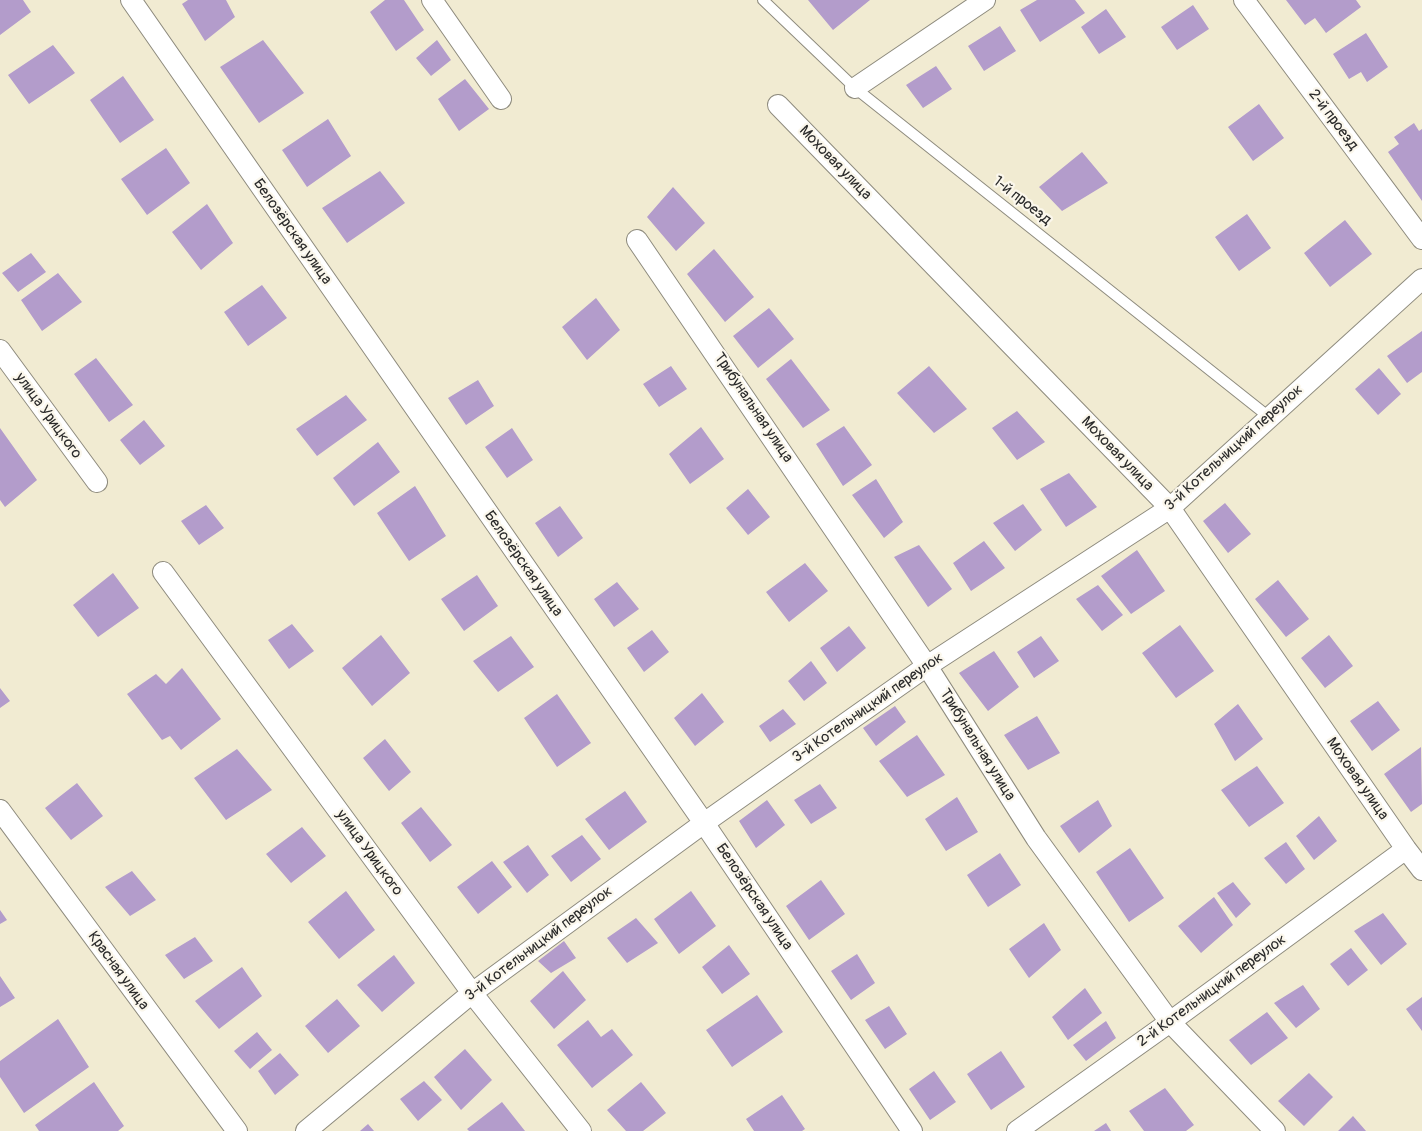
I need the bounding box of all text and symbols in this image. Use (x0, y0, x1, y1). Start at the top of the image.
street label: 2-й проезд (1304, 86, 1362, 154)
street label: Моховая улица (795, 122, 875, 204)
street label: 1-й проезд (989, 173, 1055, 229)
street label: Белозёрская улица (249, 176, 335, 288)
street label: Трибунальная улица (710, 350, 796, 466)
street label: улица Урицкого (11, 370, 85, 462)
street label: 3-й Котельницкий переулок (1161, 381, 1307, 515)
street label: Моховая улица (1077, 413, 1157, 495)
street label: Белозёрская улица (480, 508, 566, 620)
street label: 3-й Котельницкий переулок (789, 649, 947, 767)
street label: Трибунальная улица (935, 686, 1019, 804)
street label: Моховая улица (1322, 734, 1392, 824)
street label: улица Урицкого (332, 807, 406, 899)
street label: Белозёрская улица (712, 840, 796, 954)
street label: 3-й Котельницкий переулок (462, 883, 616, 1005)
street label: Красная улица (84, 928, 152, 1014)
street label: 2-й Котельницкий переулок (1134, 931, 1290, 1051)

